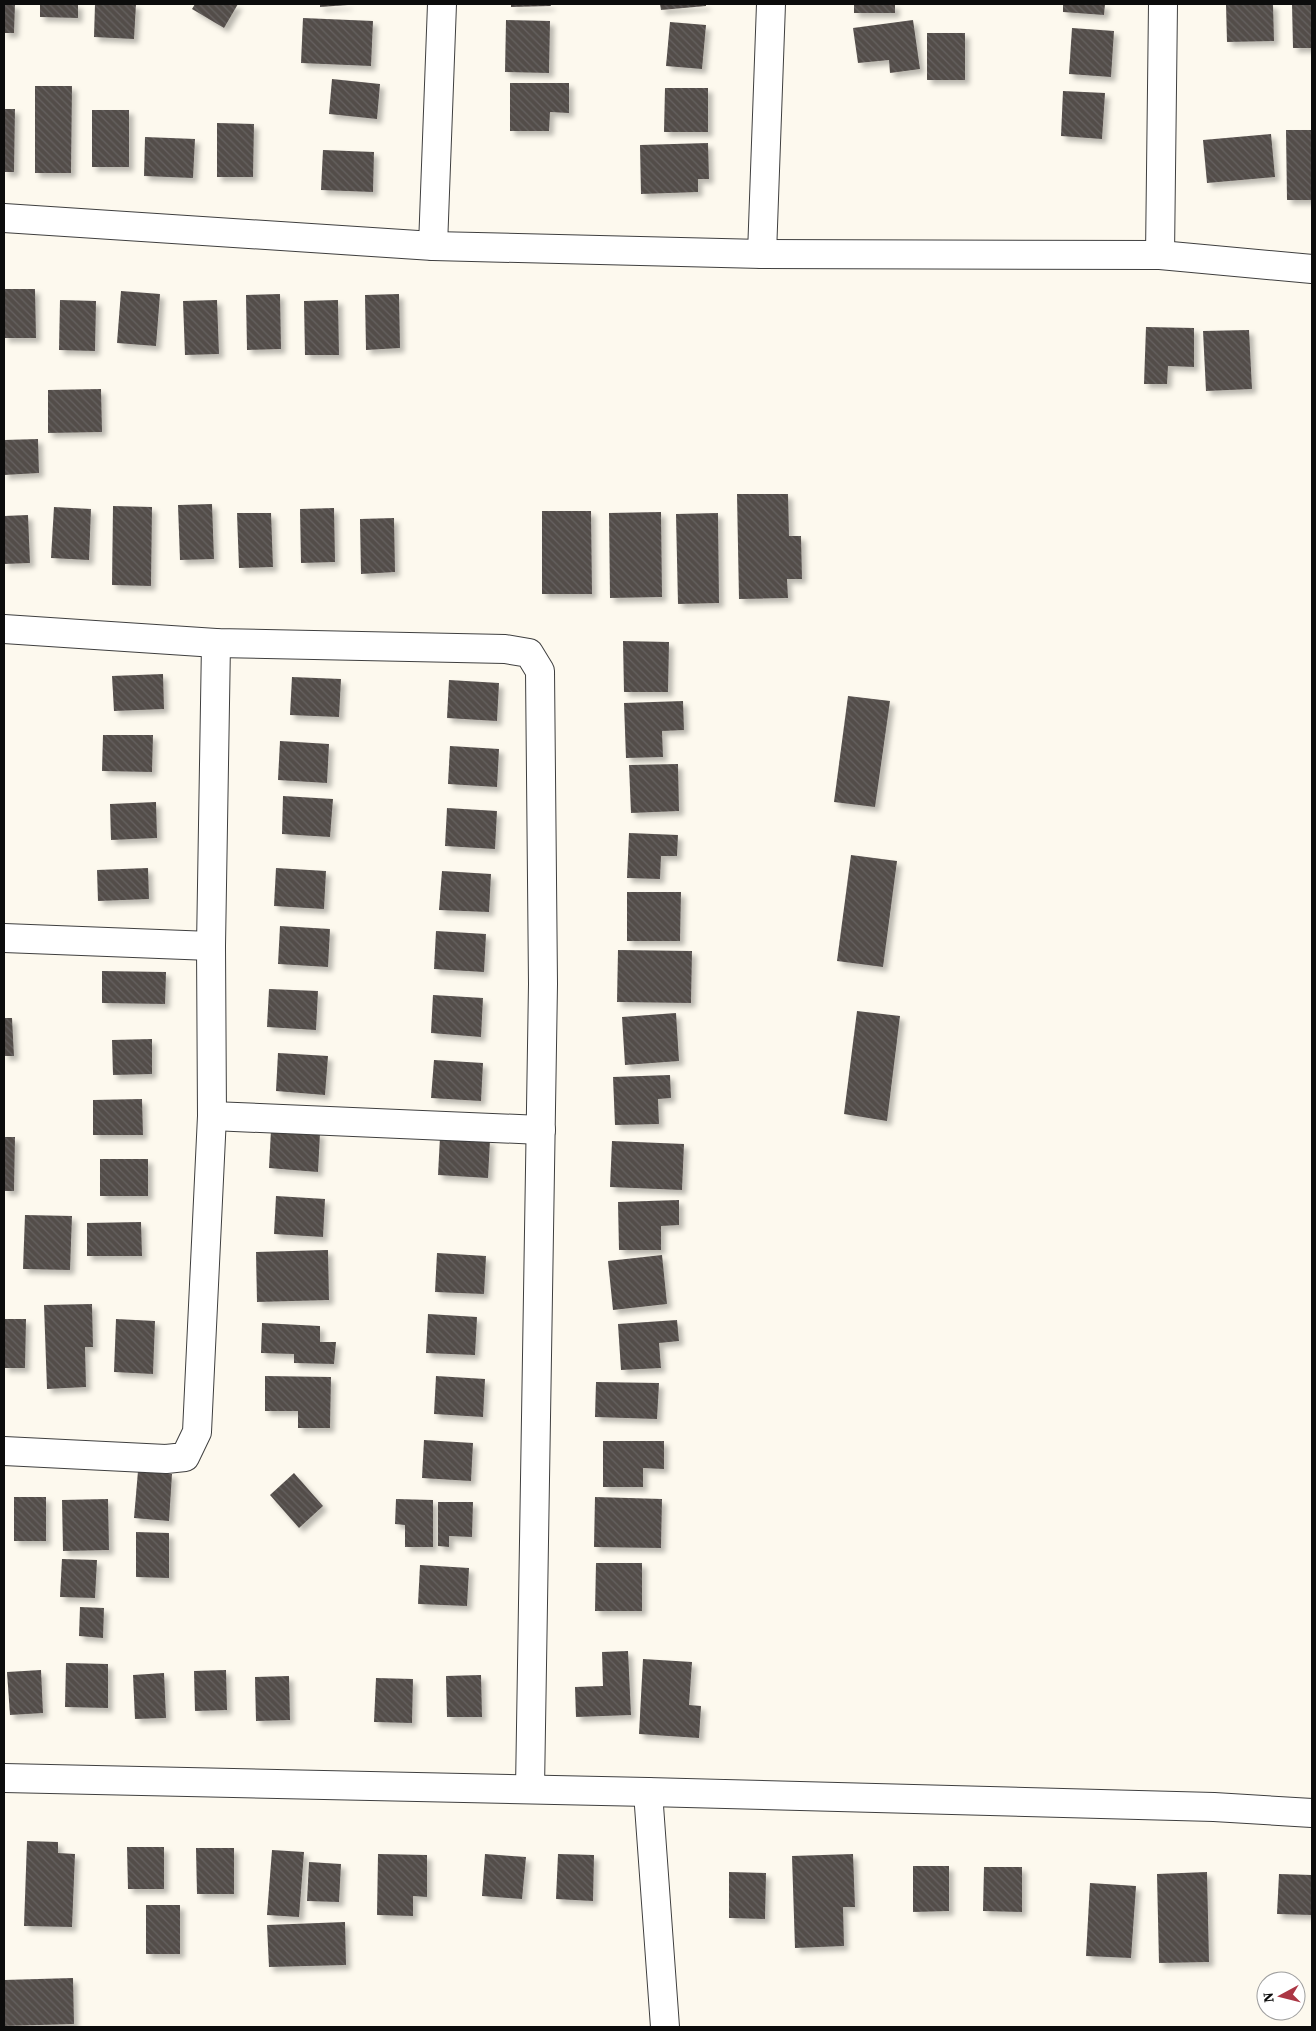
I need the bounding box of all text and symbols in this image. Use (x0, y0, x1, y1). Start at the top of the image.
north arrow (1256, 1971, 1306, 2021)
text: N (1258, 1991, 1279, 2004)

